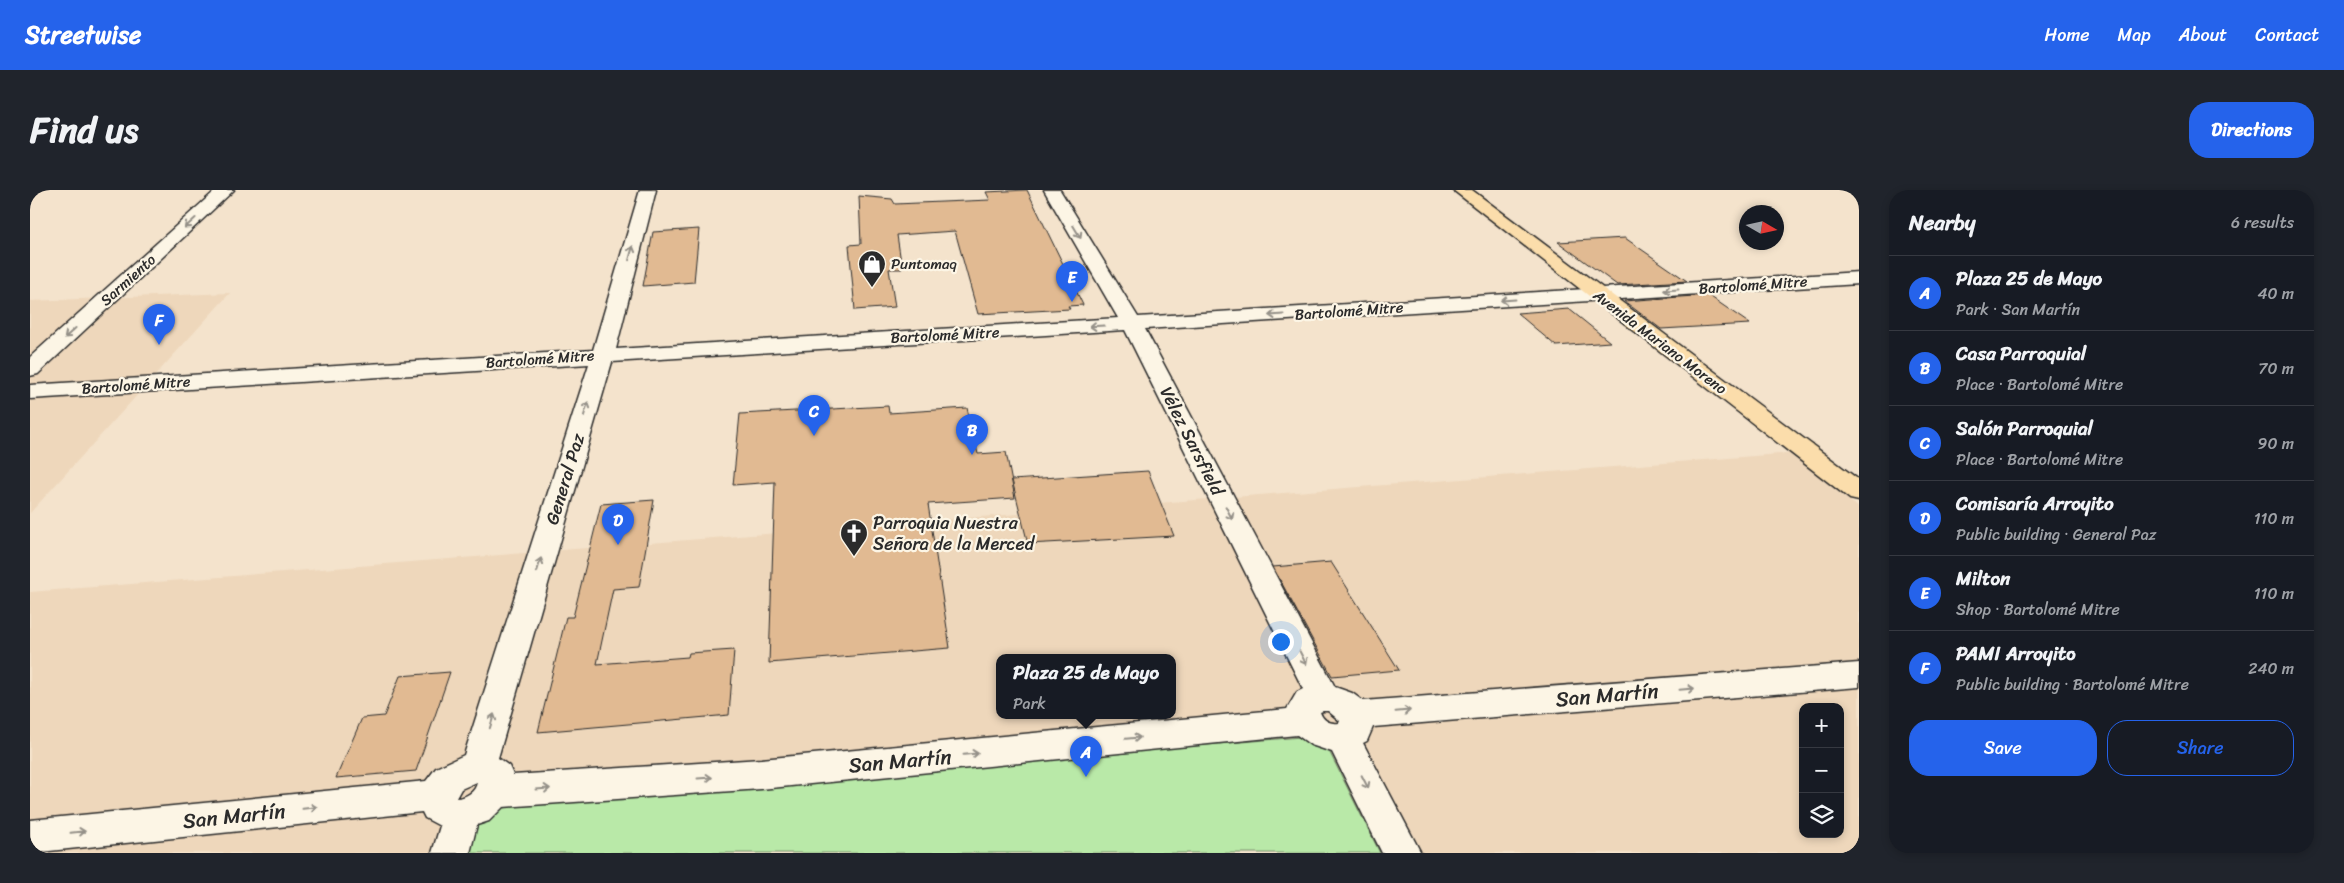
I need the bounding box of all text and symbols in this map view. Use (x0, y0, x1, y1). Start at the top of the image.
text: Streetwise (25, 14, 141, 56)
text: Home (2045, 19, 2090, 51)
text: Map (2118, 19, 2151, 51)
text: About (2179, 19, 2227, 51)
text: Contact (2255, 19, 2319, 51)
text: Find us (30, 99, 138, 161)
button: Directions (2189, 102, 2314, 158)
text: Nearby (1909, 204, 1975, 242)
north arrow (1739, 205, 1784, 250)
text: 6 results (2231, 208, 2294, 237)
one-way arrow (184, 217, 196, 229)
one-way arrow (1072, 224, 1082, 238)
one-way arrow (626, 246, 636, 262)
street label: Sarmiento (94, 247, 162, 313)
shop icon: Puntomaq (857, 249, 887, 288)
place label: Puntomaq (891, 251, 957, 277)
pin: E (1056, 261, 1088, 302)
text: Plaza 25 de Mayo (1956, 262, 2102, 295)
street label: Bartolomé Mitre (1698, 268, 1809, 302)
text: A (1920, 279, 1930, 308)
text: 40 m (2257, 279, 2294, 308)
street label: Avenida Mariano Moreno (1587, 282, 1733, 401)
one-way arrow (1663, 285, 1679, 294)
street label: Bartolomé Mitre (1294, 294, 1405, 328)
text: Park · San Martín (1956, 295, 2080, 324)
one-way arrow (1501, 296, 1517, 305)
pin: F (143, 304, 175, 345)
one-way arrow (1269, 311, 1285, 320)
street label: Bartolomé Mitre (890, 319, 1000, 351)
one-way arrow (1089, 322, 1105, 331)
one-way arrow (64, 327, 77, 339)
text: Casa Parroquial (1956, 337, 2086, 370)
street label: Bartolomé Mitre (485, 342, 596, 376)
text: B (1920, 354, 1930, 383)
text: 70 m (2258, 354, 2294, 383)
street label: Bartolomé Mitre (81, 368, 192, 402)
text: Place · Bartolomé Mitre (1956, 370, 2123, 399)
street label: Vélez Sarsfield (1151, 381, 1234, 503)
pin: C (798, 395, 830, 436)
one-way arrow (582, 402, 592, 418)
text: Salón Parroquial (1956, 412, 2093, 445)
pin: B (956, 414, 988, 455)
street label: General Paz (536, 429, 594, 529)
text: C (1920, 429, 1930, 458)
text: 90 m (2258, 429, 2294, 458)
text: Place · Bartolomé Mitre (1956, 445, 2123, 474)
text: Comisaría Arroyito (1956, 487, 2114, 520)
pin: D (602, 504, 634, 545)
text: D (1920, 504, 1930, 533)
text: 110 m (2254, 504, 2294, 533)
one-way arrow (1224, 506, 1234, 521)
place label: Parroquia Nuestra Señora de la Merced (873, 507, 1036, 560)
church icon: Parroquia Nuestra Señora de la Merced (839, 518, 869, 557)
text: Public building · General Paz (1956, 520, 2156, 549)
one-way arrow (535, 557, 545, 573)
text: Milton (1956, 562, 2010, 595)
text: E (1921, 579, 1929, 608)
text: 110 m (2254, 579, 2294, 608)
text: Shop · Bartolomé Mitre (1956, 595, 2120, 624)
your location (1268, 629, 1294, 655)
text: PAMI Arroyito (1956, 637, 2076, 670)
one-way arrow (1299, 650, 1308, 665)
popup (996, 654, 1176, 719)
text: F (1921, 654, 1929, 683)
text: 240 m (2248, 654, 2294, 683)
text: Plaza 25 de Mayo (1013, 656, 1159, 689)
text: Public building · Bartolomé Mitre (1956, 670, 2189, 699)
street label: San Martín (1554, 672, 1660, 718)
one-way arrow (1679, 684, 1695, 693)
text: Park (1013, 689, 1046, 718)
map controls (1799, 703, 1844, 838)
button: + (1799, 703, 1844, 748)
one-way arrow (1395, 707, 1411, 716)
one-way arrow (488, 713, 498, 729)
button: Save (1909, 720, 2097, 776)
button: Share (2107, 720, 2294, 776)
one-way arrow (1125, 733, 1141, 743)
pin: A (1070, 736, 1102, 777)
street label: San Martín (847, 738, 953, 784)
button: − (1799, 748, 1844, 793)
one-way arrow (963, 749, 979, 759)
one-way arrow (696, 773, 712, 782)
one-way arrow (1361, 774, 1370, 789)
one-way arrow (534, 784, 550, 794)
street label: San Martín (181, 792, 287, 840)
button: layers (1799, 793, 1844, 838)
one-way arrow (301, 803, 317, 813)
one-way arrow (70, 827, 86, 837)

